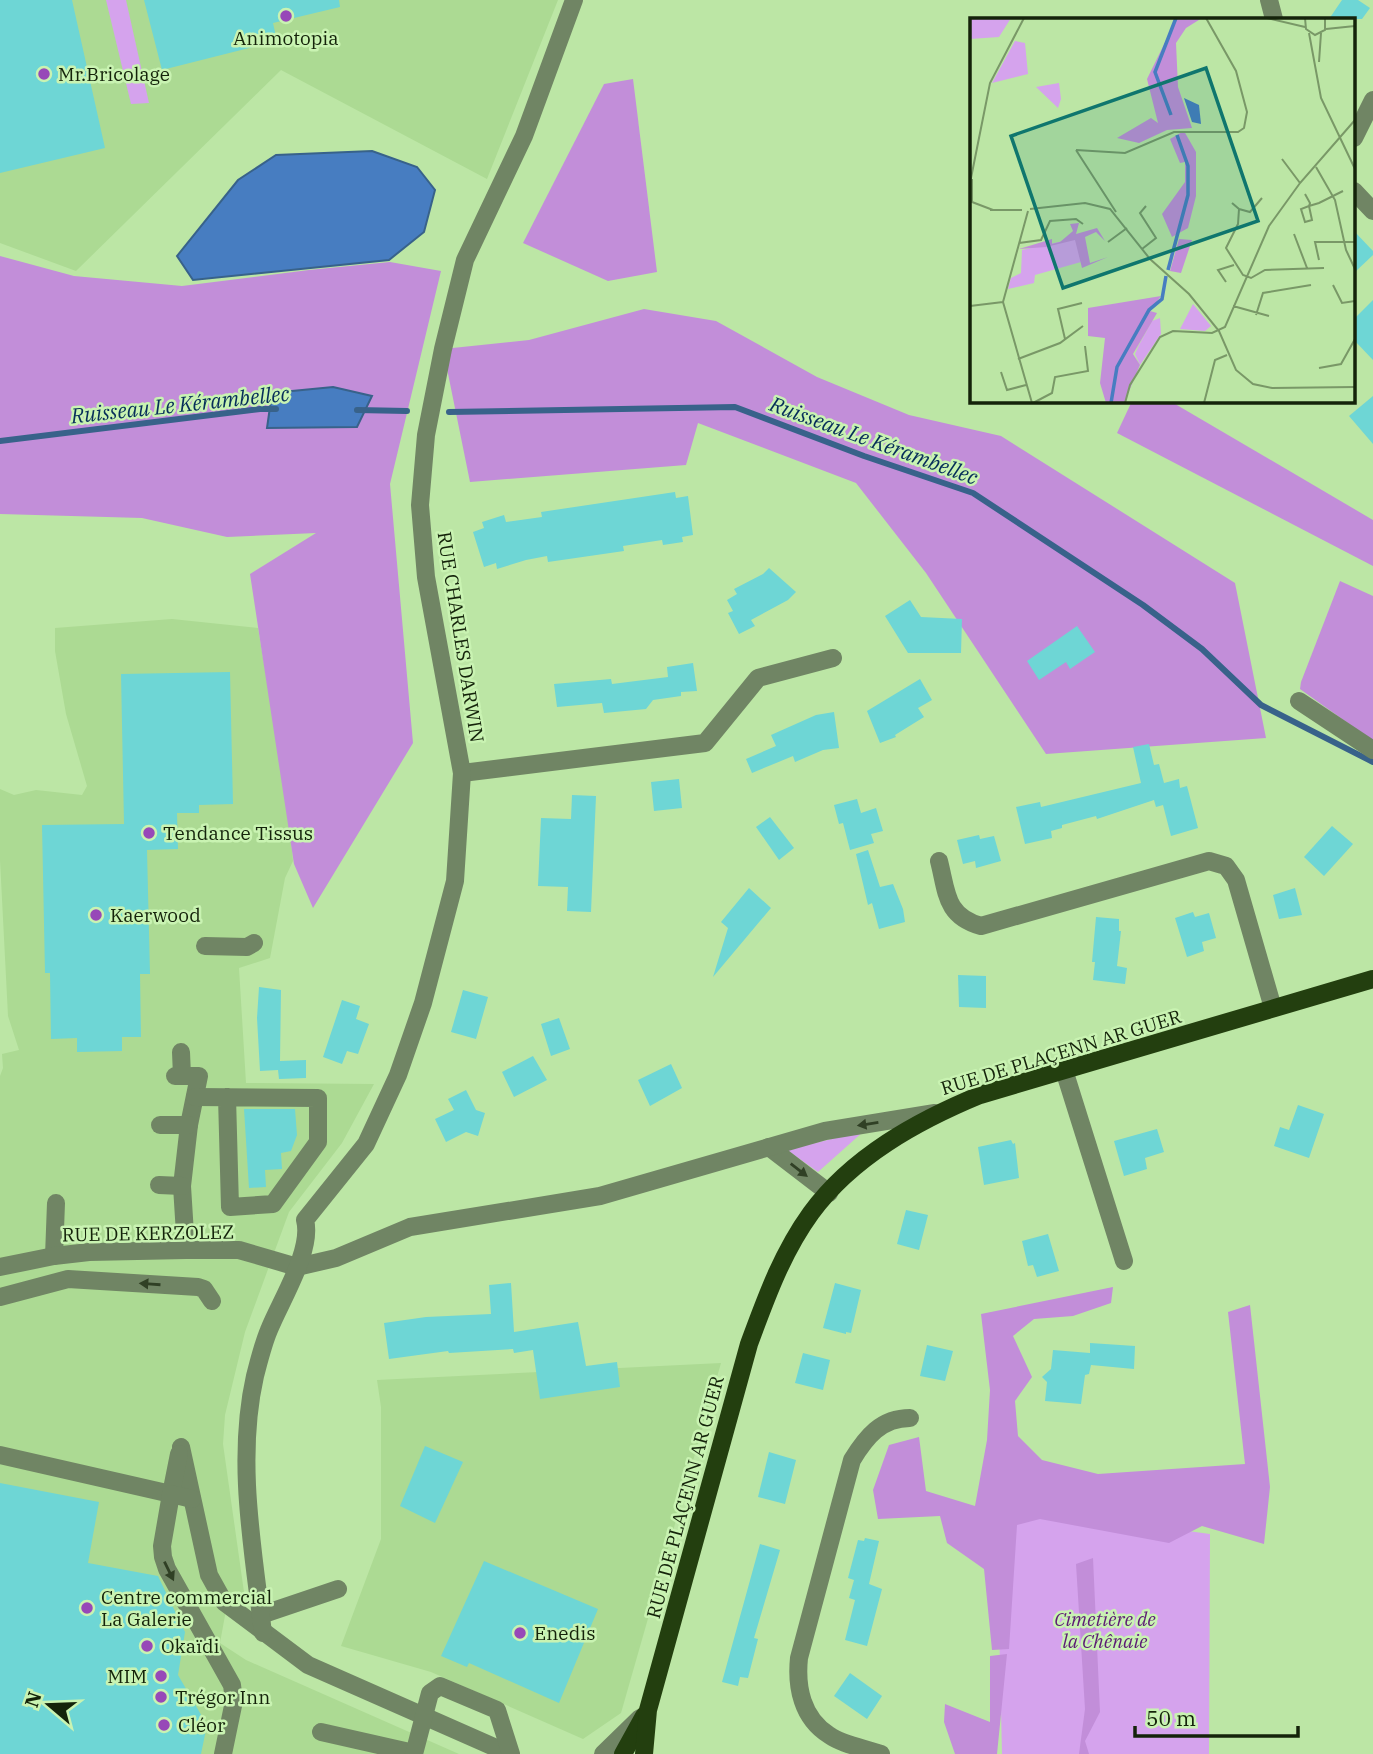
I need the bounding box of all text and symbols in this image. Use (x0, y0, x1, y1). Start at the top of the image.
marker: Animotopia (278, 8, 294, 24)
inset map (970, 18, 1356, 402)
place label: Animotopia (233, 26, 339, 50)
place label: Mr.Bricolage (58, 62, 170, 86)
marker: Mr.Bricolage (36, 66, 52, 82)
water label: Ruisseau Le Kérambellec (68, 379, 291, 429)
water label: Ruisseau Le Kérambellec (765, 389, 982, 491)
street label: RUE CHARLES DARWIN (432, 530, 490, 744)
place label: Tendance Tissus (163, 821, 313, 845)
marker: Tendance Tissus (141, 825, 157, 841)
place label: Kaerwood (110, 903, 201, 927)
marker: Kaerwood (88, 907, 104, 923)
street label: RUE DE PLAÇENN AR GUER (938, 1004, 1184, 1100)
one-way arrow (857, 1119, 879, 1130)
one-way arrow (790, 1163, 808, 1177)
street label: RUE DE KERZOLEZ (62, 1219, 234, 1247)
one-way arrow (139, 1278, 161, 1289)
street label: RUE DE PLAÇENN AR GUER (641, 1373, 729, 1621)
one-way arrow (163, 1561, 175, 1581)
place label: Centre commercial La Galerie (101, 1585, 272, 1631)
marker: Centre commercial La Galerie (79, 1600, 95, 1616)
park label: Cimetière de la Chênaie (1054, 1607, 1156, 1653)
place label: Enedis (534, 1621, 596, 1645)
marker: Enedis (512, 1625, 528, 1641)
place label: Okaïdi (161, 1634, 220, 1658)
marker: Okaïdi (139, 1638, 155, 1654)
place label: MIM (107, 1664, 147, 1688)
marker: MIM (153, 1668, 169, 1684)
north arrow (14, 1670, 84, 1740)
place label: Trégor Inn (175, 1685, 270, 1709)
text: N (19, 1688, 47, 1710)
marker: Trégor Inn (153, 1689, 169, 1705)
scale bar (1135, 1694, 1298, 1738)
text: 50 m (1146, 1704, 1196, 1732)
place label: Cléor (178, 1713, 226, 1737)
marker: Cléor (156, 1717, 172, 1733)

